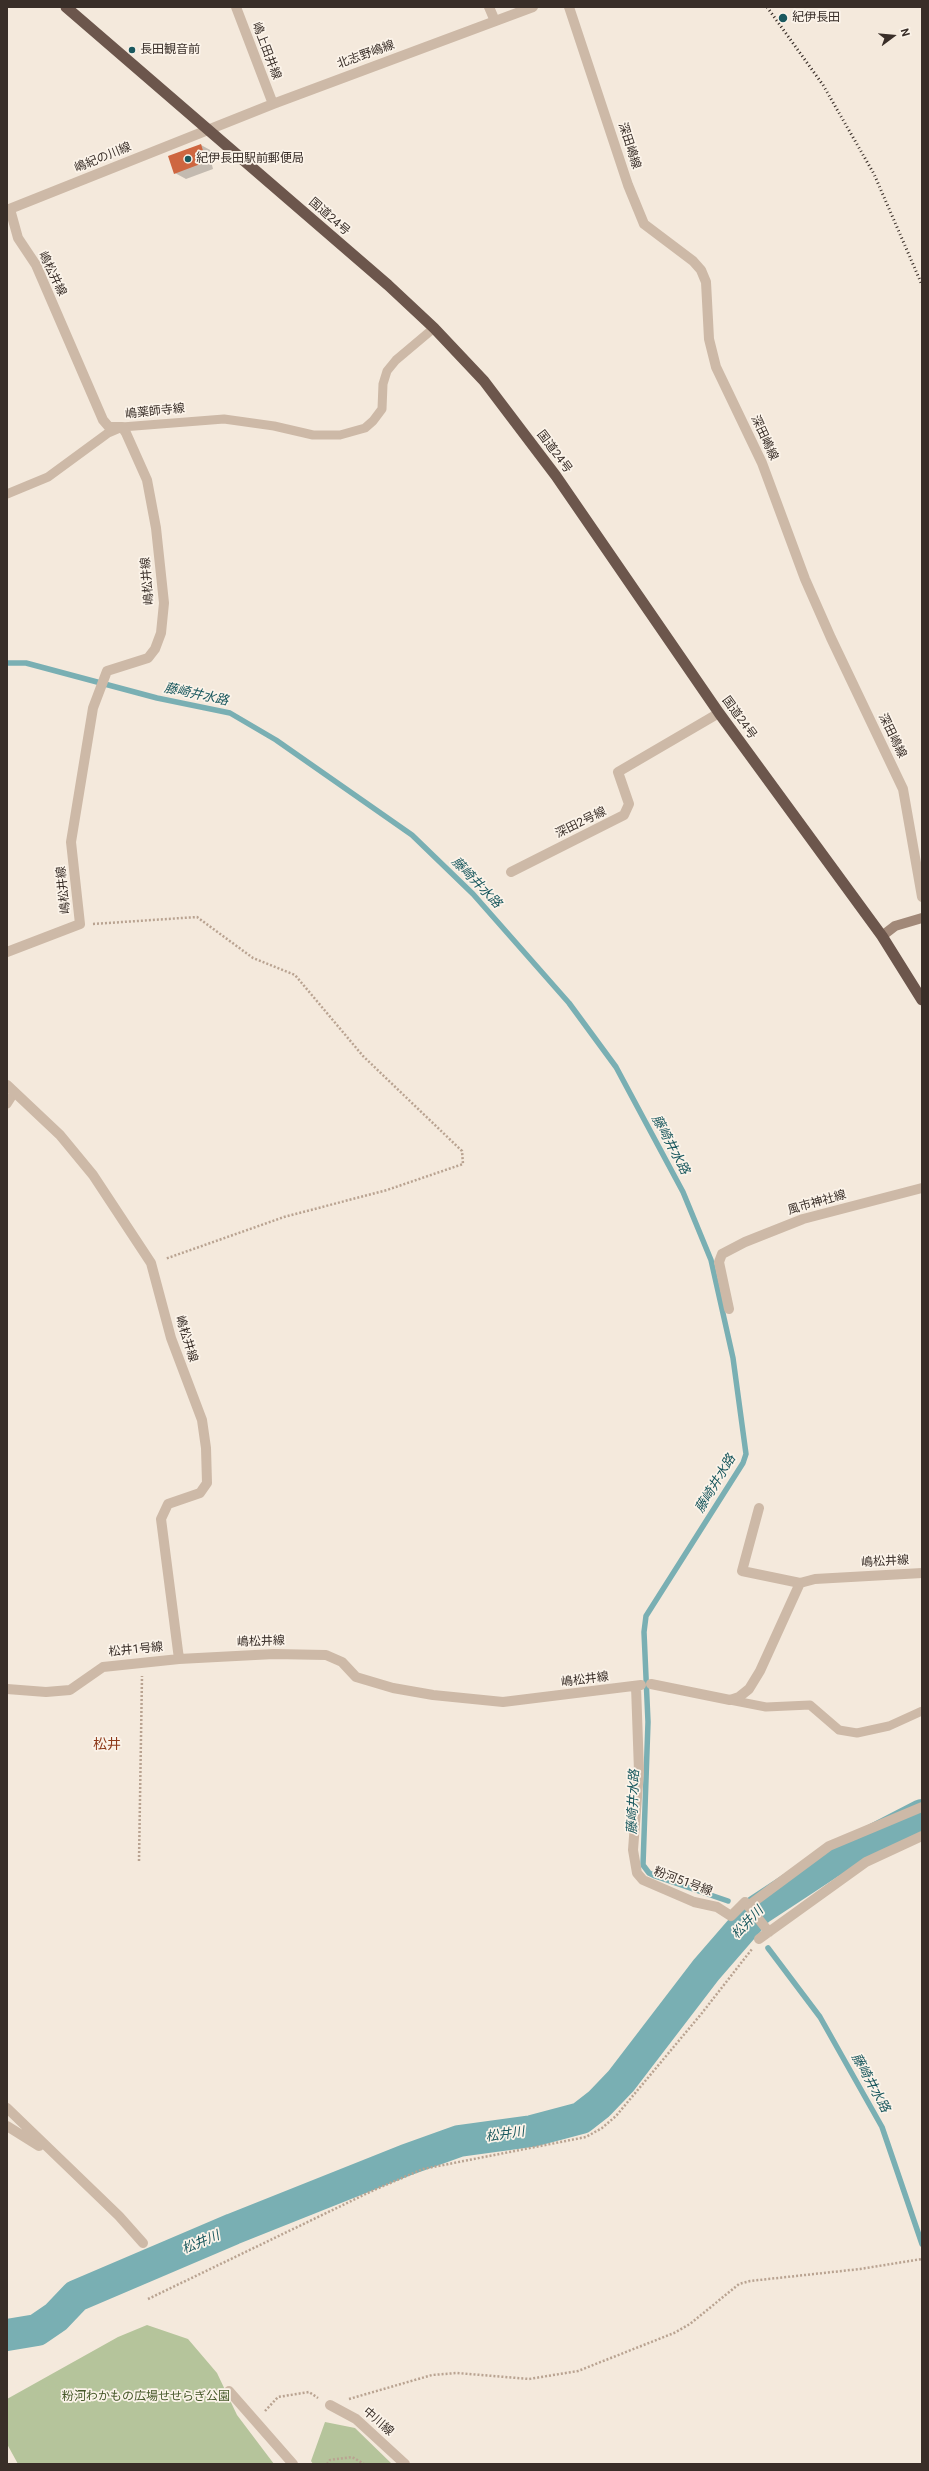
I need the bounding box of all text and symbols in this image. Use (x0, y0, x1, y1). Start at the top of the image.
place label: 紀伊長田 (792, 11, 840, 25)
marker: 紀伊長田 (777, 12, 789, 24)
north arrow (873, 16, 913, 56)
street label: 嶋上田井線 (249, 20, 283, 82)
text: N (898, 27, 912, 38)
street label: 北志野嶋線 (335, 38, 397, 72)
place label: 長田観音前 (140, 43, 200, 57)
marker: 長田観音前 (127, 45, 137, 55)
street label: 深田嶋線 (615, 121, 643, 171)
street label: 嶋紀の川線 (72, 140, 134, 176)
place label: 紀伊長田駅前郵便局 (196, 152, 304, 166)
marker: 紀伊長田駅前郵便局 (183, 154, 193, 164)
street label: 国道24号 (306, 195, 352, 239)
street label: 嶋松井線 (35, 249, 69, 299)
street label: 嶋薬師寺線 (124, 402, 186, 422)
street label: 深田嶋線 (747, 413, 781, 463)
street label: 国道24号 (533, 428, 575, 476)
street label: 嶋松井線 (139, 556, 157, 606)
water label: 藤崎井水路 (163, 681, 229, 709)
street label: 国道24号 (719, 694, 759, 742)
street label: 深田嶋線 (875, 711, 909, 761)
street label: 深田2号線 (553, 805, 609, 841)
water label: 藤崎井水路 (448, 854, 504, 912)
street label: 嶋松井線 (54, 865, 74, 915)
water label: 藤崎井水路 (648, 1113, 692, 1177)
street label: 風市神社線 (786, 1188, 848, 1218)
street label: 嶋松井線 (172, 1314, 200, 1364)
water label: 藤崎井水路 (693, 1452, 739, 1516)
street label: 嶋松井線 (861, 1554, 909, 1570)
street label: 嶋松井線 (237, 1634, 285, 1650)
street label: 松井1号線 (108, 1640, 164, 1660)
street label: 嶋松井線 (560, 1670, 610, 1690)
district label: 松井 (93, 1737, 121, 1753)
water label: 藤崎井水路 (625, 1769, 643, 1835)
street label: 粉河51号線 (652, 1865, 714, 1899)
water label: 松井川 (729, 1904, 767, 1942)
water label: 藤崎井水路 (847, 2051, 893, 2115)
water label: 松井川 (485, 2125, 525, 2145)
water label: 松井川 (180, 2228, 222, 2258)
park label: 粉河わかもの広場せせらぎ公園 (62, 2390, 230, 2404)
street label: 中川線 (360, 2405, 396, 2439)

